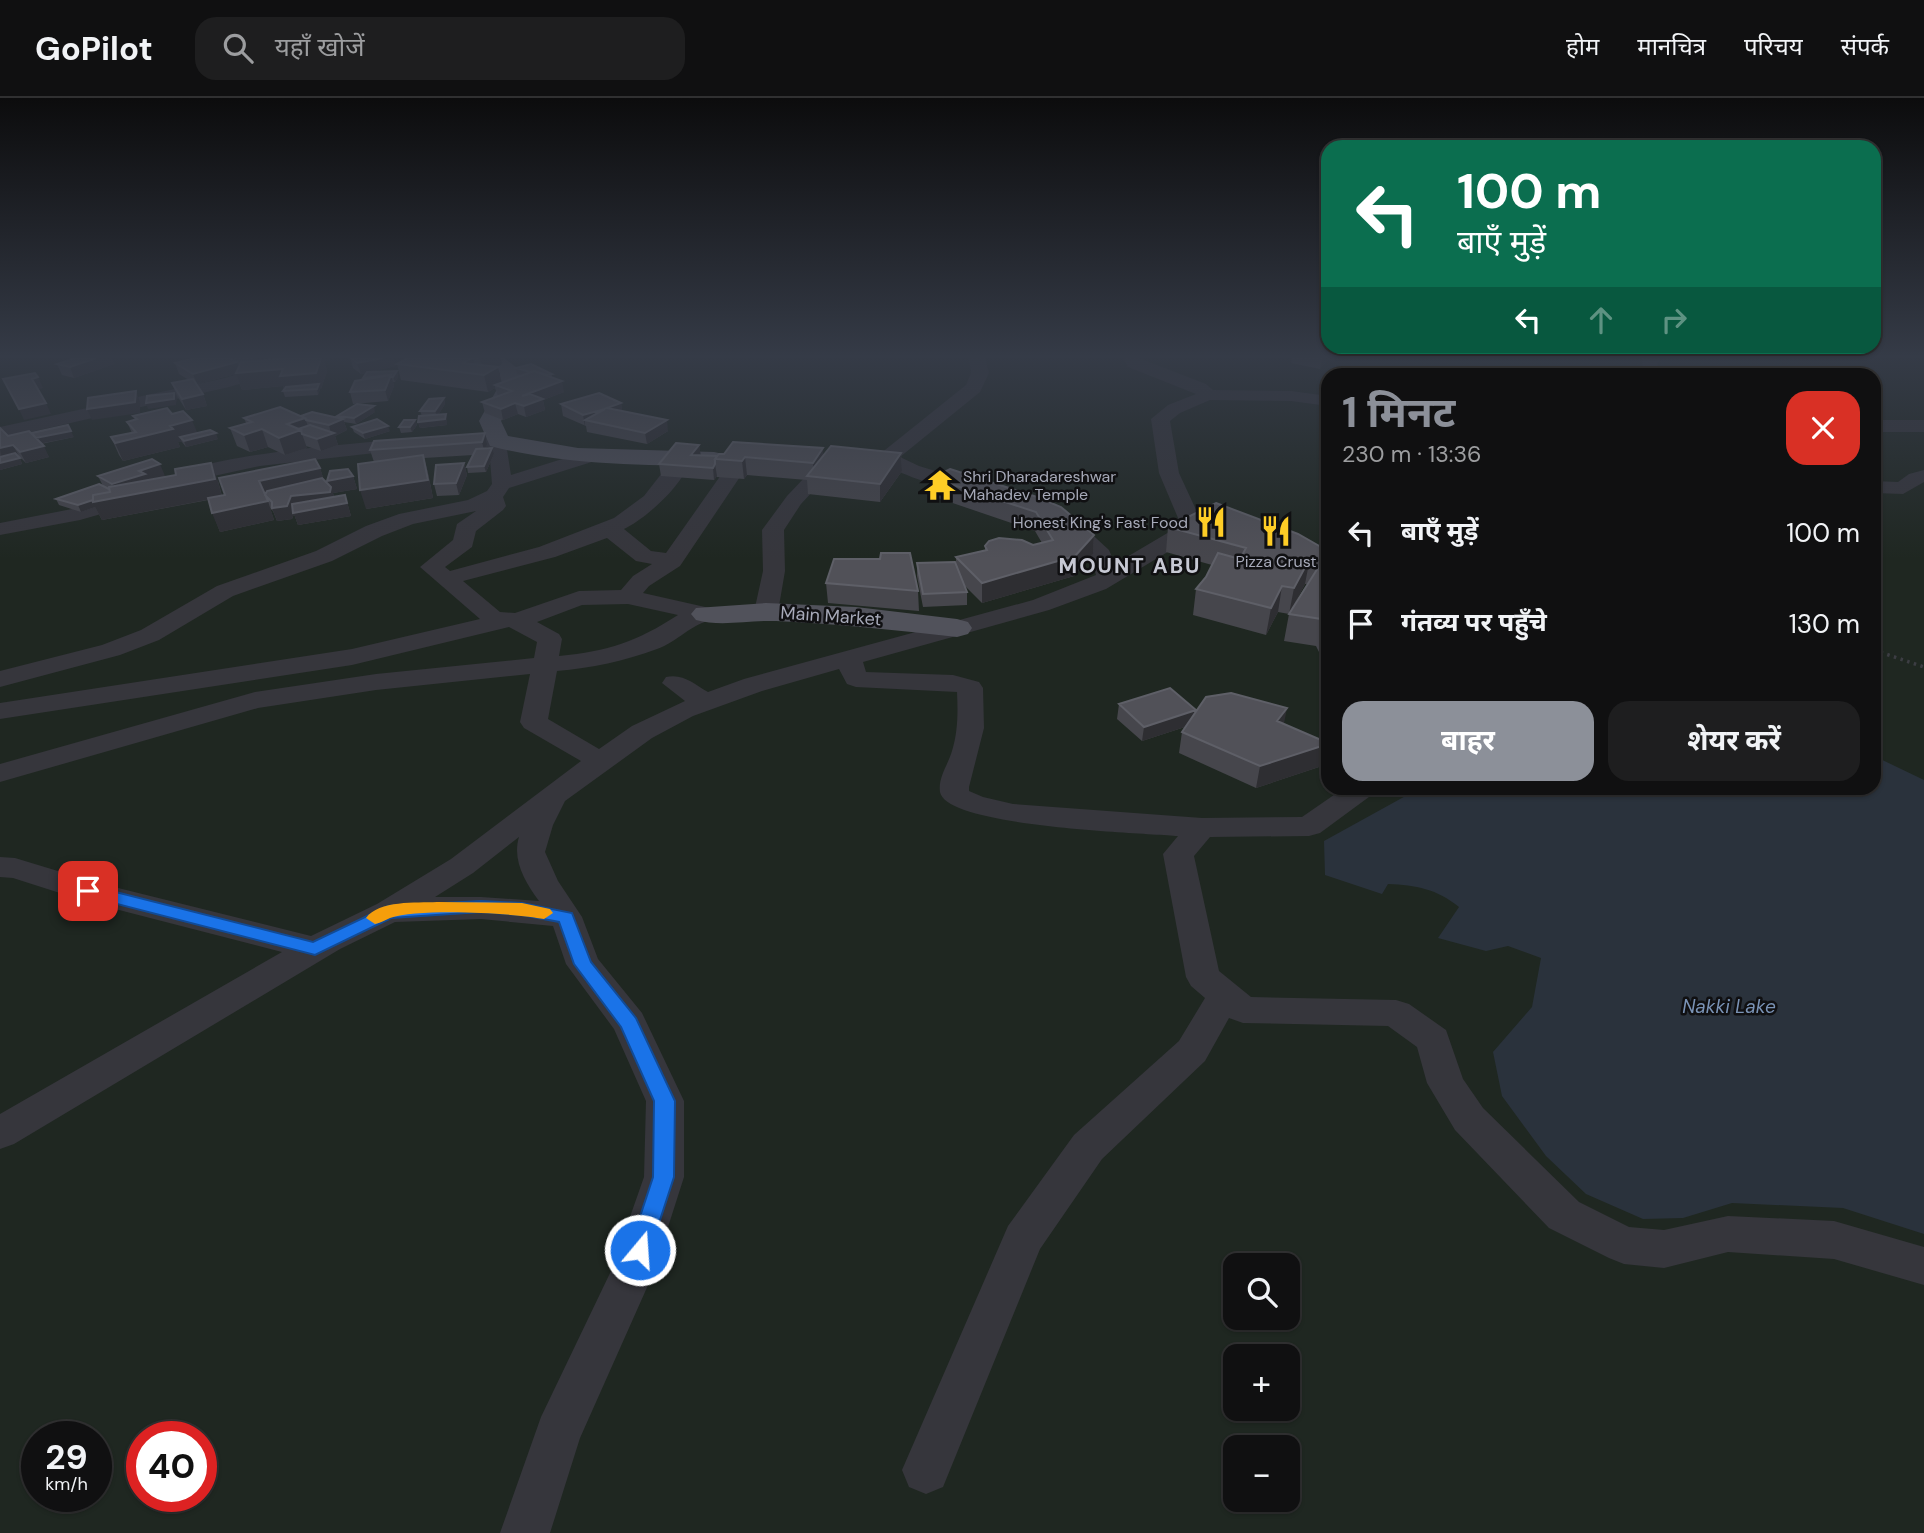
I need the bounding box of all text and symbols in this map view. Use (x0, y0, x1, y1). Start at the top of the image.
search box (195, 17, 685, 80)
text: GoPilot (35, 27, 153, 70)
icon: search (219, 29, 257, 67)
text: यहाँ खोजें (275, 30, 365, 64)
text: होम (1566, 31, 1599, 62)
text: मानचित्र (1637, 31, 1706, 62)
text: परिचय (1744, 31, 1803, 62)
text: संपर्क (1841, 31, 1889, 62)
text: 100 m (1457, 159, 1601, 223)
icon: left (1342, 168, 1433, 259)
text: बाएँ मुड़ें (1457, 221, 1546, 263)
icon: left (1509, 301, 1547, 339)
icon: ahead (1582, 301, 1620, 339)
icon: right (1655, 301, 1693, 339)
text: 1 मिनट (1342, 385, 1455, 440)
button: close (1786, 391, 1860, 465)
text: 230 m · 13:36 (1342, 439, 1481, 469)
place label: Shri Dharadareshwar Mahadev Temple (963, 466, 1116, 505)
temple icon: Shri Dharadareshwar Mahadev Temple (923, 468, 957, 502)
restaurant icon: Honest King's Fast Food (1194, 505, 1228, 539)
place label: Honest King's Fast Food (1013, 512, 1188, 533)
restaurant icon: Pizza Crust (1259, 514, 1293, 548)
icon: left (1342, 514, 1380, 552)
text: बाएँ मुड़ें (1401, 514, 1478, 548)
text: 100 m (1786, 516, 1860, 550)
place label: Pizza Crust (1235, 551, 1317, 572)
district label: MOUNT ABU (1059, 552, 1201, 580)
street label: Main Market (780, 600, 882, 632)
icon: arrive (1342, 605, 1380, 643)
text: गंतव्य पर पहुँचे (1401, 605, 1547, 639)
text: 130 m (1789, 607, 1860, 641)
button: बाहर (1342, 701, 1594, 781)
button: शेयर करें (1608, 701, 1860, 781)
pin (58, 861, 118, 921)
icon: arrive (69, 872, 107, 910)
water label: Nakki Lake (1682, 994, 1776, 1019)
position arrow (603, 1213, 677, 1287)
map controls (1223, 1253, 1300, 1512)
button: search (1223, 1253, 1300, 1330)
button: + (1223, 1344, 1300, 1421)
speed limit sign: 40 (126, 1421, 217, 1512)
text: 29 (45, 1434, 88, 1480)
button: − (1223, 1435, 1300, 1512)
text: km/h (45, 1472, 88, 1496)

